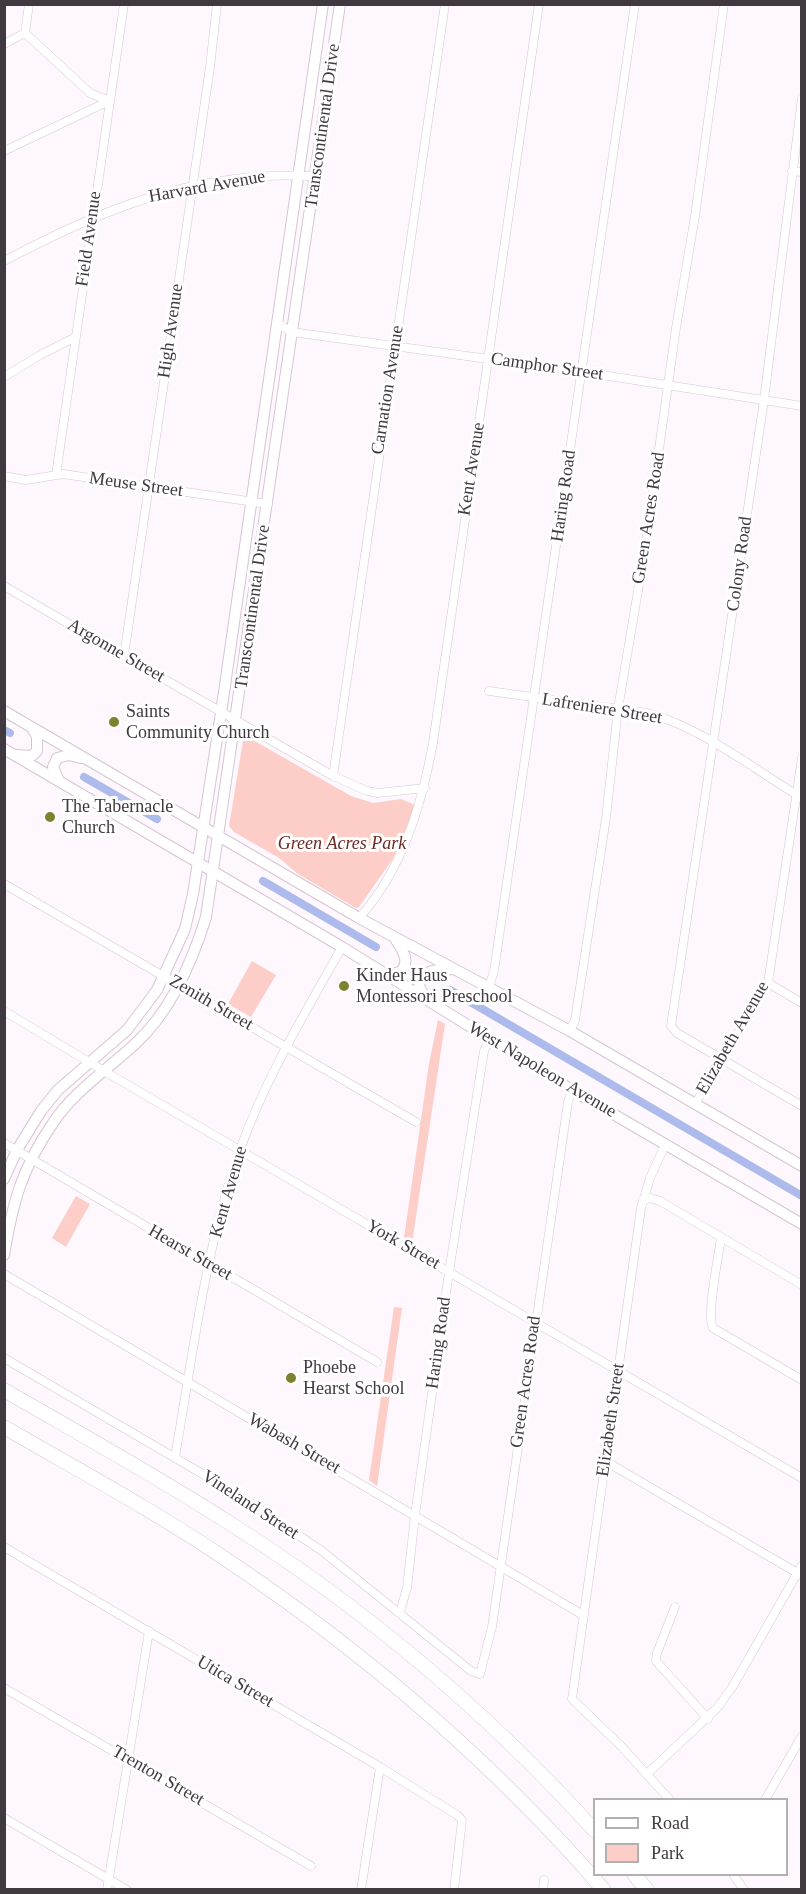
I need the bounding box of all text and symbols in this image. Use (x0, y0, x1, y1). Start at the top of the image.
street label: Transcontinental Drive (301, 42, 345, 210)
street label: Harvard Avenue (147, 166, 267, 208)
street label: Field Avenue (72, 190, 106, 288)
street label: High Avenue (154, 282, 188, 380)
street label: Carnation Avenue (367, 324, 409, 456)
street label: Camphor Street (489, 348, 605, 386)
street label: Kent Avenue (454, 421, 490, 517)
street label: Haring Road (547, 449, 581, 543)
street label: Green Acres Road (628, 451, 670, 585)
street label: Meuse Street (88, 468, 184, 502)
street label: Colony Road (723, 515, 757, 613)
street label: Transcontinental Drive (231, 523, 275, 691)
street label: Argonne Street (63, 614, 169, 688)
street label: Lafreniere Street (540, 689, 664, 729)
place label: Saints Community Church (126, 701, 269, 744)
marker: Saints Community Church (107, 715, 121, 729)
place label: The Tabernacle Church (62, 796, 173, 838)
marker: The Tabernacle Church (43, 810, 57, 824)
park label: Green Acres Park (278, 833, 406, 855)
place label: Kinder Haus Montessori Preschool (356, 965, 512, 1008)
street label: Zenith Street (165, 970, 257, 1036)
street label: Elizabeth Avenue (692, 978, 774, 1098)
marker: Kinder Haus Montessori Preschool (337, 979, 351, 993)
street label: West Napoleon Avenue (464, 1017, 620, 1123)
street label: Kent Avenue (206, 1144, 252, 1240)
street label: York Street (362, 1215, 444, 1275)
street label: Hearst Street (144, 1220, 236, 1286)
street label: Haring Road (422, 1296, 456, 1390)
street label: Green Acres Road (506, 1315, 546, 1449)
place label: Phoebe Hearst School (303, 1357, 404, 1400)
street label: Elizabeth Street (592, 1362, 630, 1478)
marker: Phoebe Hearst School (284, 1371, 298, 1385)
street label: Wabash Street (244, 1409, 344, 1479)
street label: Vineland Street (197, 1466, 303, 1544)
street label: Utica Street (193, 1651, 277, 1713)
street label: Trenton Street (108, 1741, 208, 1811)
legend (593, 1798, 788, 1876)
text: Road (651, 1813, 689, 1833)
text: Park (651, 1843, 684, 1863)

